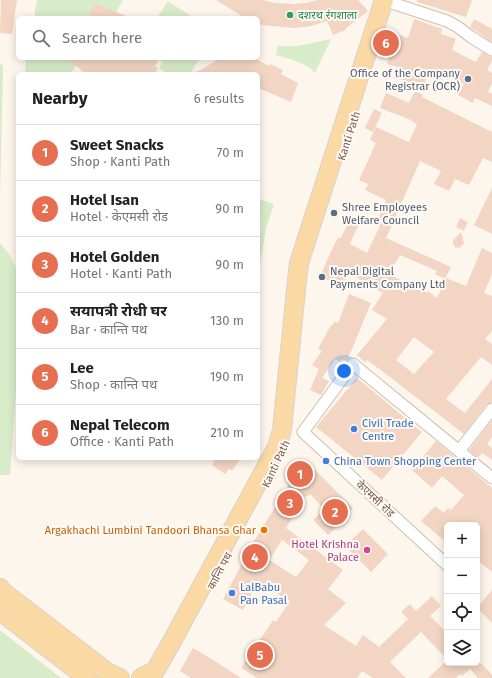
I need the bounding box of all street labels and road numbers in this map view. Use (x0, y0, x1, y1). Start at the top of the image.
street label: Kanti Path (335, 110, 363, 162)
street label: Kanti Path (259, 438, 293, 490)
street label: केएमसी रोड (353, 478, 397, 520)
street label: कान्ति पथ (205, 549, 236, 592)

